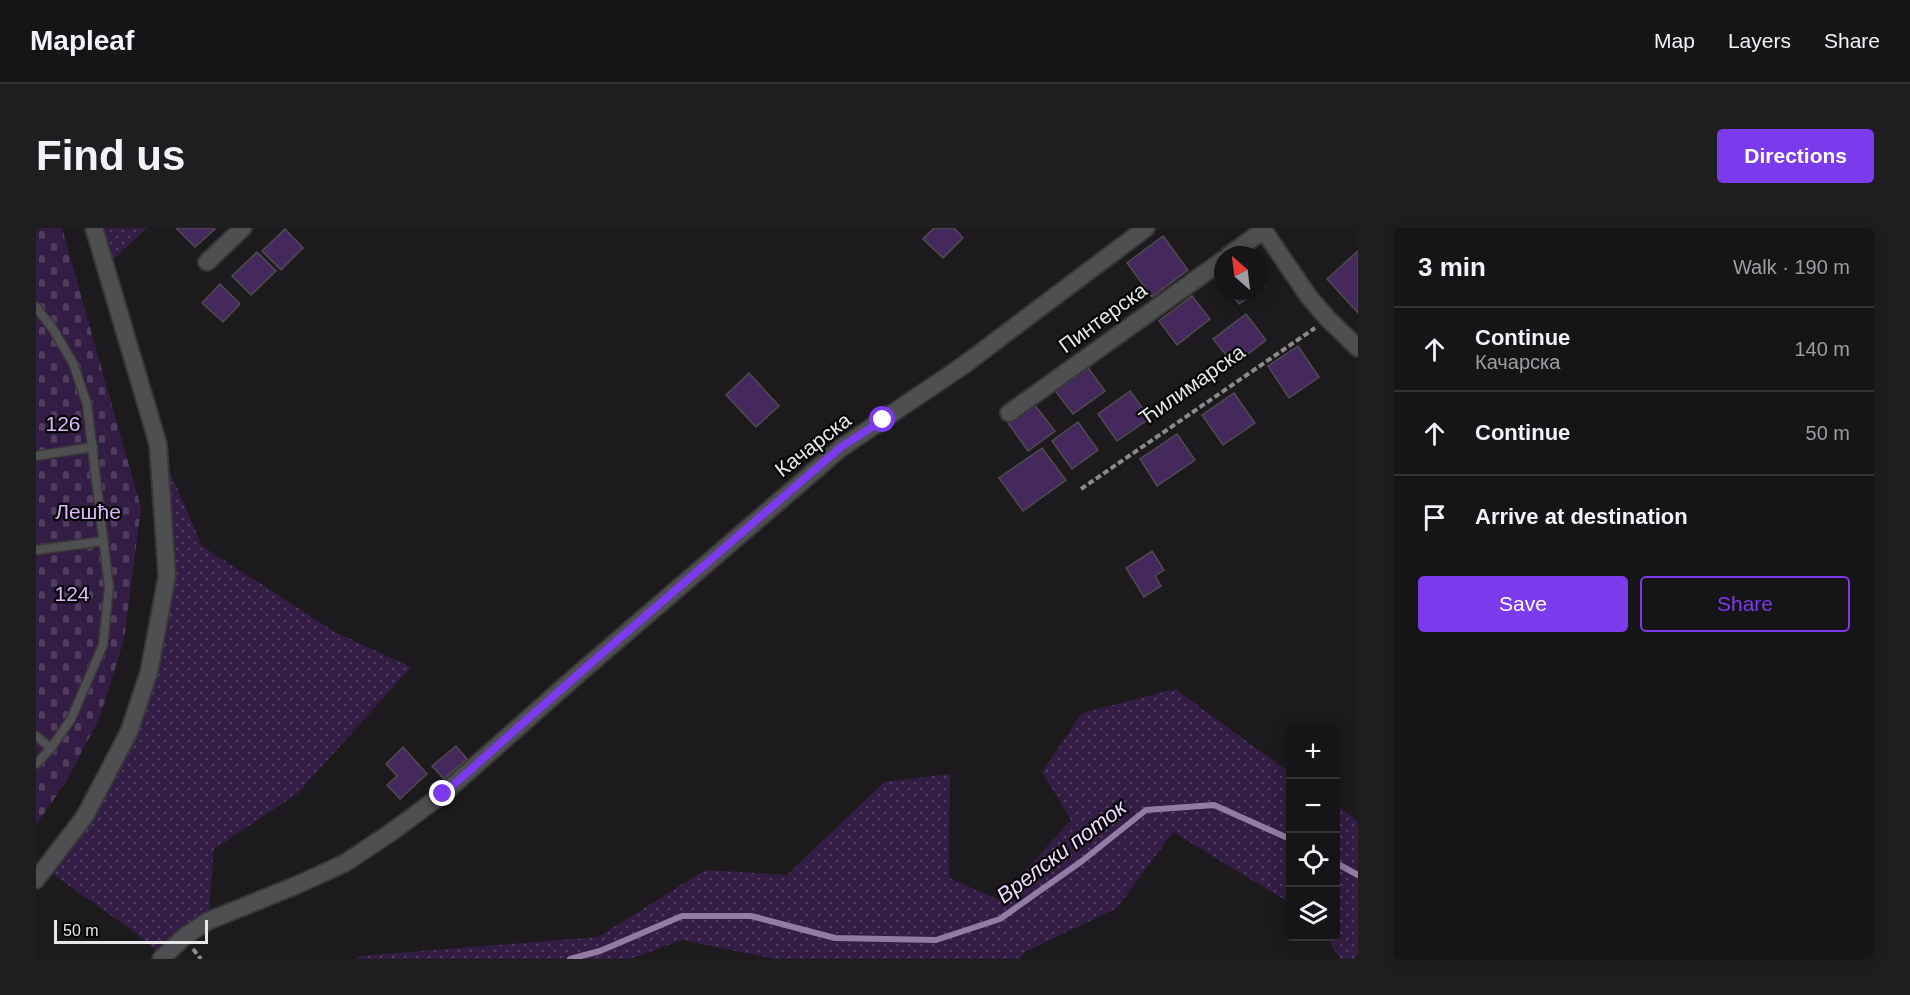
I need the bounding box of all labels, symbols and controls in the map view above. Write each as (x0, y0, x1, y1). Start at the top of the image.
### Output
text: Mapleaf (30, 25, 134, 56)
text: Map (1654, 29, 1695, 52)
text: Layers (1728, 29, 1791, 52)
text: Share (1824, 29, 1880, 52)
button: Directions (1717, 129, 1874, 183)
text: Find us (36, 132, 185, 179)
north arrow (1214, 246, 1268, 300)
text: 3 min (1418, 252, 1486, 282)
text: Walk · 190 m (1733, 256, 1850, 278)
street label: Пинтерска (1054, 278, 1151, 357)
text: Continue (1475, 325, 1570, 350)
icon: ahead (1418, 333, 1451, 366)
text: 140 m (1794, 338, 1850, 360)
street label: Ћилимарска (1135, 340, 1249, 429)
text: Качарска (1475, 351, 1560, 373)
route start (869, 406, 895, 432)
street label: Качарска (770, 408, 855, 481)
park label: 126 (45, 412, 81, 435)
icon: ahead (1418, 417, 1451, 450)
text: Continue (1475, 420, 1570, 445)
text: 50 m (1806, 422, 1850, 444)
park label: Лешће (55, 500, 121, 523)
icon: arrive (1418, 501, 1451, 534)
text: Arrive at destination (1475, 504, 1688, 529)
button: Save (1418, 576, 1628, 632)
button: Share (1640, 576, 1850, 632)
park label: 124 (54, 582, 90, 605)
map controls (1286, 725, 1340, 941)
button: + (1286, 725, 1340, 779)
button: − (1286, 779, 1340, 833)
route end (429, 780, 455, 806)
water label: Врелски поток (992, 794, 1132, 908)
button: locate (1286, 833, 1340, 887)
button: layers (1286, 887, 1340, 941)
scale bar (54, 917, 208, 944)
text: 50 m (63, 922, 99, 939)

